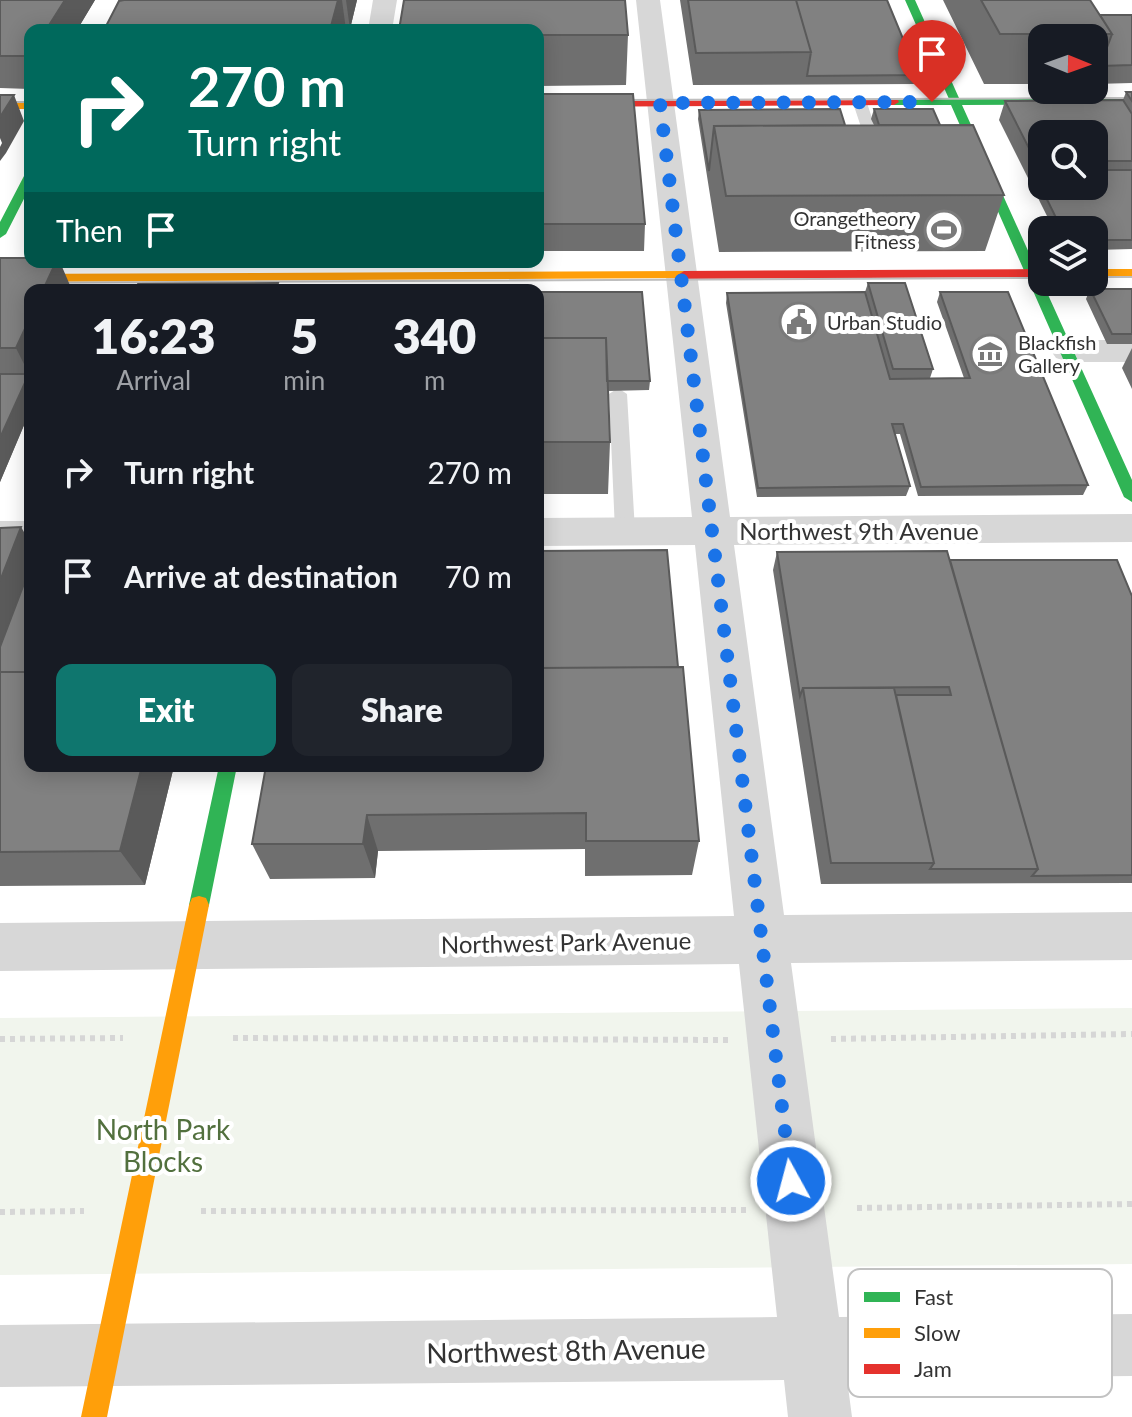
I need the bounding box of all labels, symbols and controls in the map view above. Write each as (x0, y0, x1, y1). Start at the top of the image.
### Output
pin (898, 20, 966, 102)
north arrow (1028, 24, 1108, 104)
map controls (1028, 24, 1108, 296)
icon: arrive (910, 32, 954, 76)
text: 270 m (188, 52, 346, 119)
icon: right (56, 56, 160, 160)
text: Turn right (188, 120, 341, 164)
button: search (1028, 120, 1108, 200)
place label: Orangetheory Fitness (793, 206, 917, 253)
icon: arrive (139, 208, 183, 252)
sports icon: Orangetheory Fitness (923, 209, 965, 251)
text: Then (56, 212, 123, 248)
button: layers (1028, 216, 1108, 296)
public building icon: Urban Studio (778, 301, 820, 343)
text: 16:23 (92, 307, 216, 364)
text: 5 (290, 307, 318, 364)
text: 340 (393, 307, 476, 364)
place label: Urban Studio (827, 310, 942, 334)
place label: Blackfish Gallery (1018, 330, 1096, 377)
museum icon: Blackfish Gallery (969, 333, 1011, 375)
text: Arrival (116, 364, 191, 396)
text: min (283, 364, 325, 396)
text: m (424, 364, 445, 396)
icon: right (56, 450, 100, 494)
text: Turn right (124, 454, 254, 490)
text: 270 m (427, 454, 512, 490)
street label: Northwest 9th Avenue (739, 516, 979, 545)
icon: arrive (56, 554, 100, 598)
text: Arrive at destination (124, 558, 398, 594)
text: 70 m (445, 558, 512, 594)
button: Exit (56, 664, 276, 756)
button: Share (292, 664, 512, 756)
street label: Northwest Park Avenue (441, 925, 691, 959)
park label: North Park Blocks (96, 1112, 231, 1178)
position arrow (749, 1139, 833, 1223)
legend (848, 1269, 1112, 1397)
text: Fast (914, 1283, 953, 1310)
text: Slow (914, 1319, 961, 1346)
street label: Northwest 8th Avenue (426, 1331, 706, 1369)
text: Jam (914, 1355, 952, 1382)

